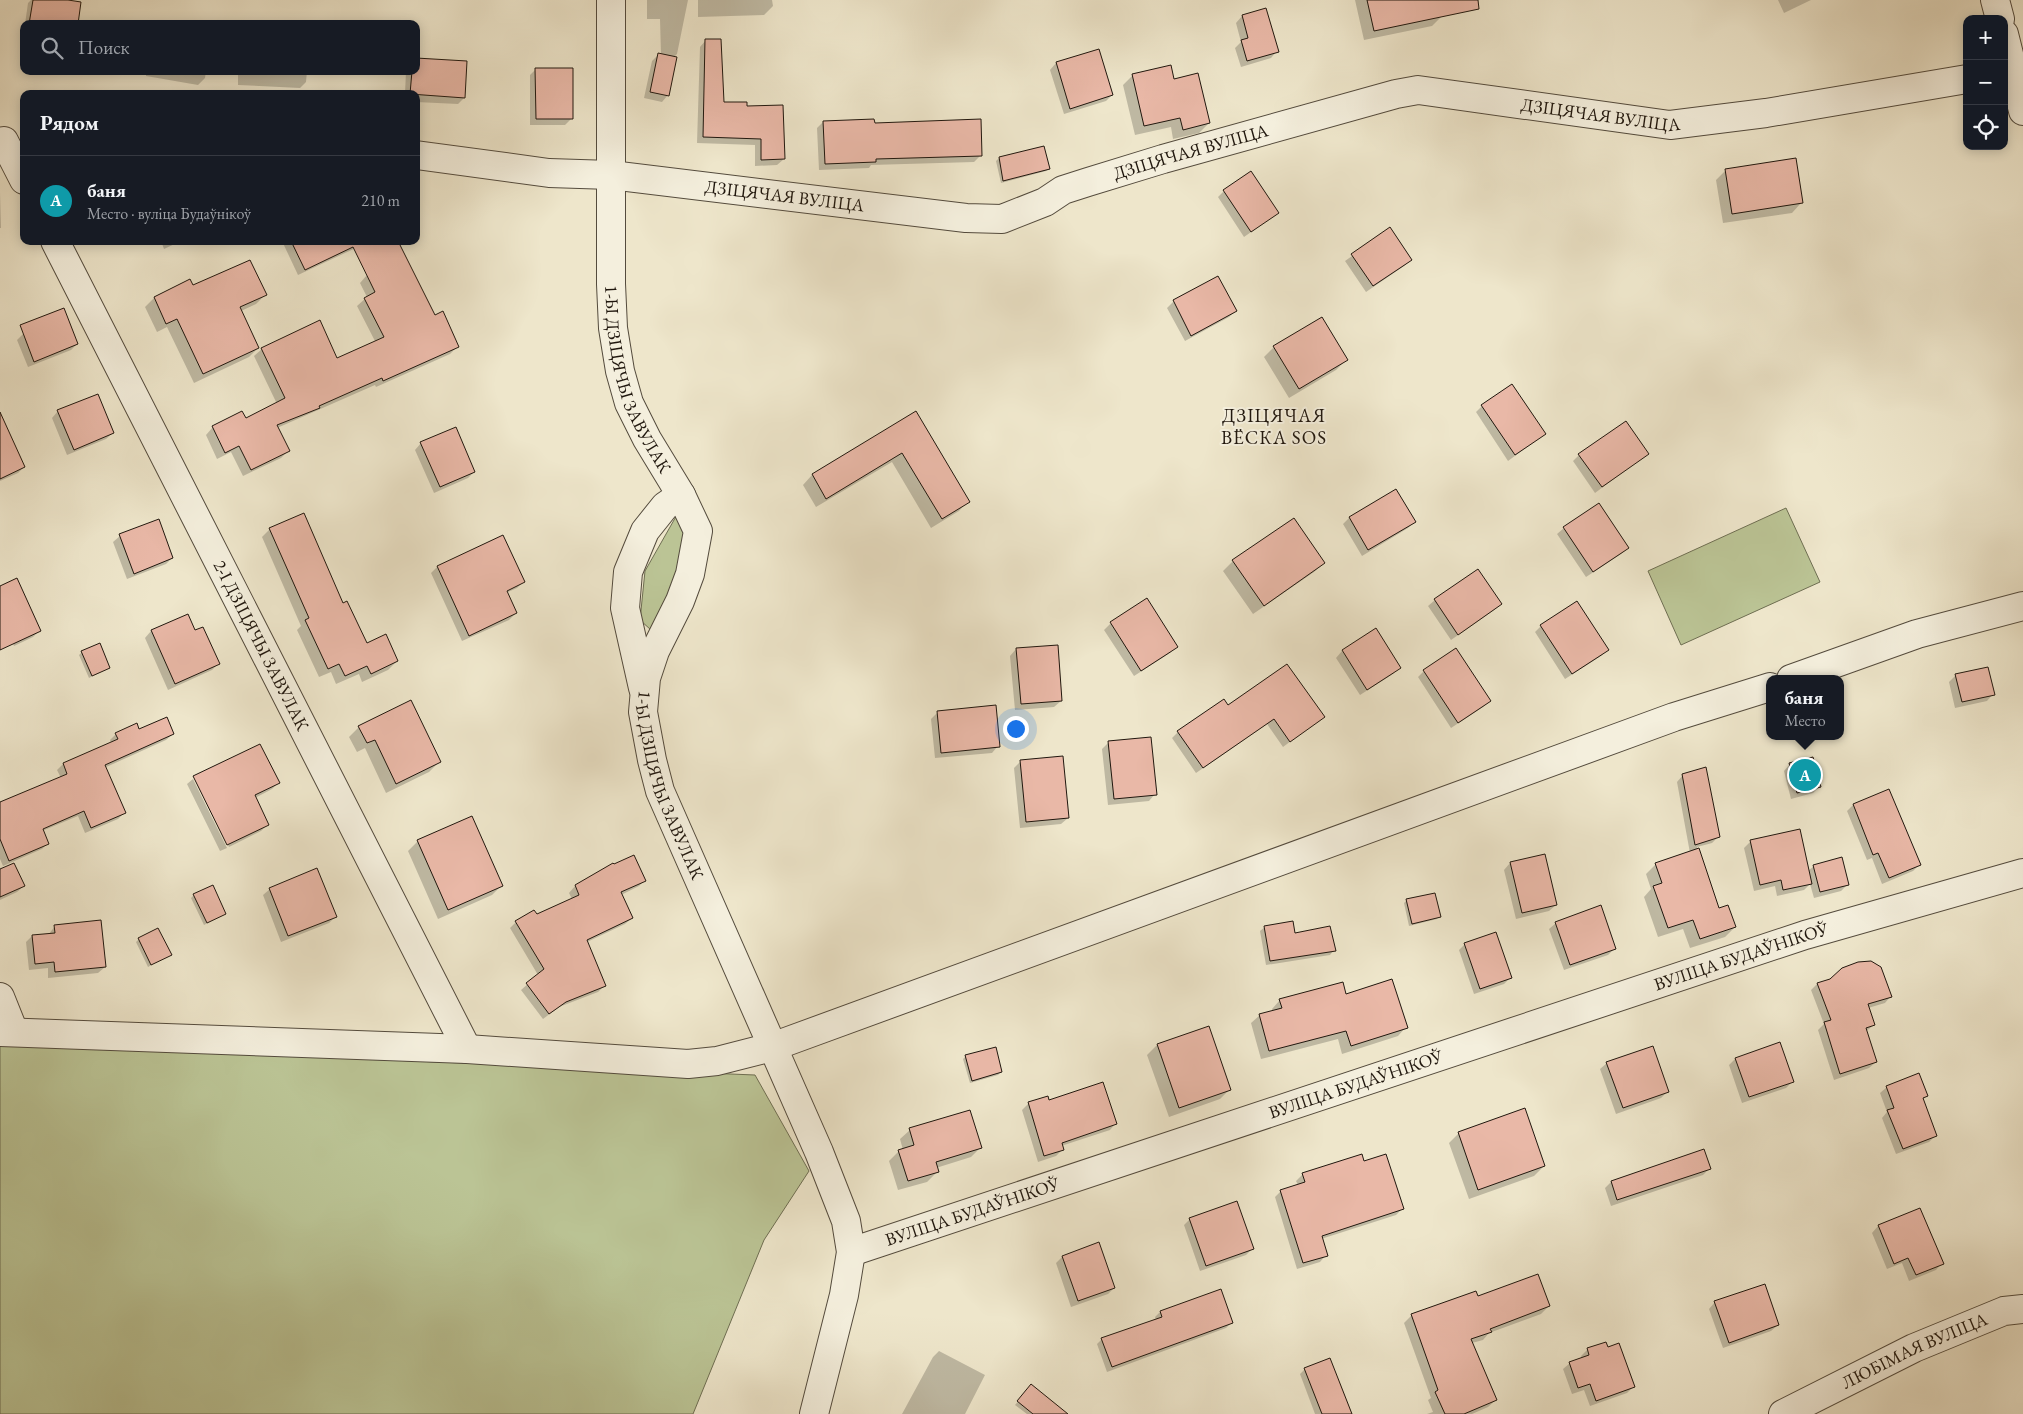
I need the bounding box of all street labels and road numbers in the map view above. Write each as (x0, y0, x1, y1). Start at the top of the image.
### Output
street label: ДЗІЦЯЧАЯ ВУЛІЦА (1520, 92, 1682, 136)
street label: ДЗІЦЯЧАЯ ВУЛІЦА (1110, 118, 1271, 185)
street label: ДЗІЦЯЧАЯ ВУЛІЦА (704, 174, 866, 217)
street label: 1-Ы ДЗІЦЯЧЫ ЗАВУЛАК (600, 284, 677, 477)
street label: 2-І ДЗІЦЯЧЫ ЗАВУЛАК (209, 556, 315, 734)
street label: 1-Ы ДЗІЦЯЧЫ ЗАВУЛАК (631, 690, 710, 883)
street label: ВУЛІЦА БУДАЎНІКОЎ (1651, 917, 1831, 995)
street label: ВУЛІЦА БУДАЎНІКОЎ (1266, 1044, 1446, 1123)
street label: ВУЛІЦА БУДАЎНІКОЎ (882, 1171, 1063, 1251)
street label: ЛЮБІМАЯ ВУЛІЦА (1837, 1307, 1991, 1394)

